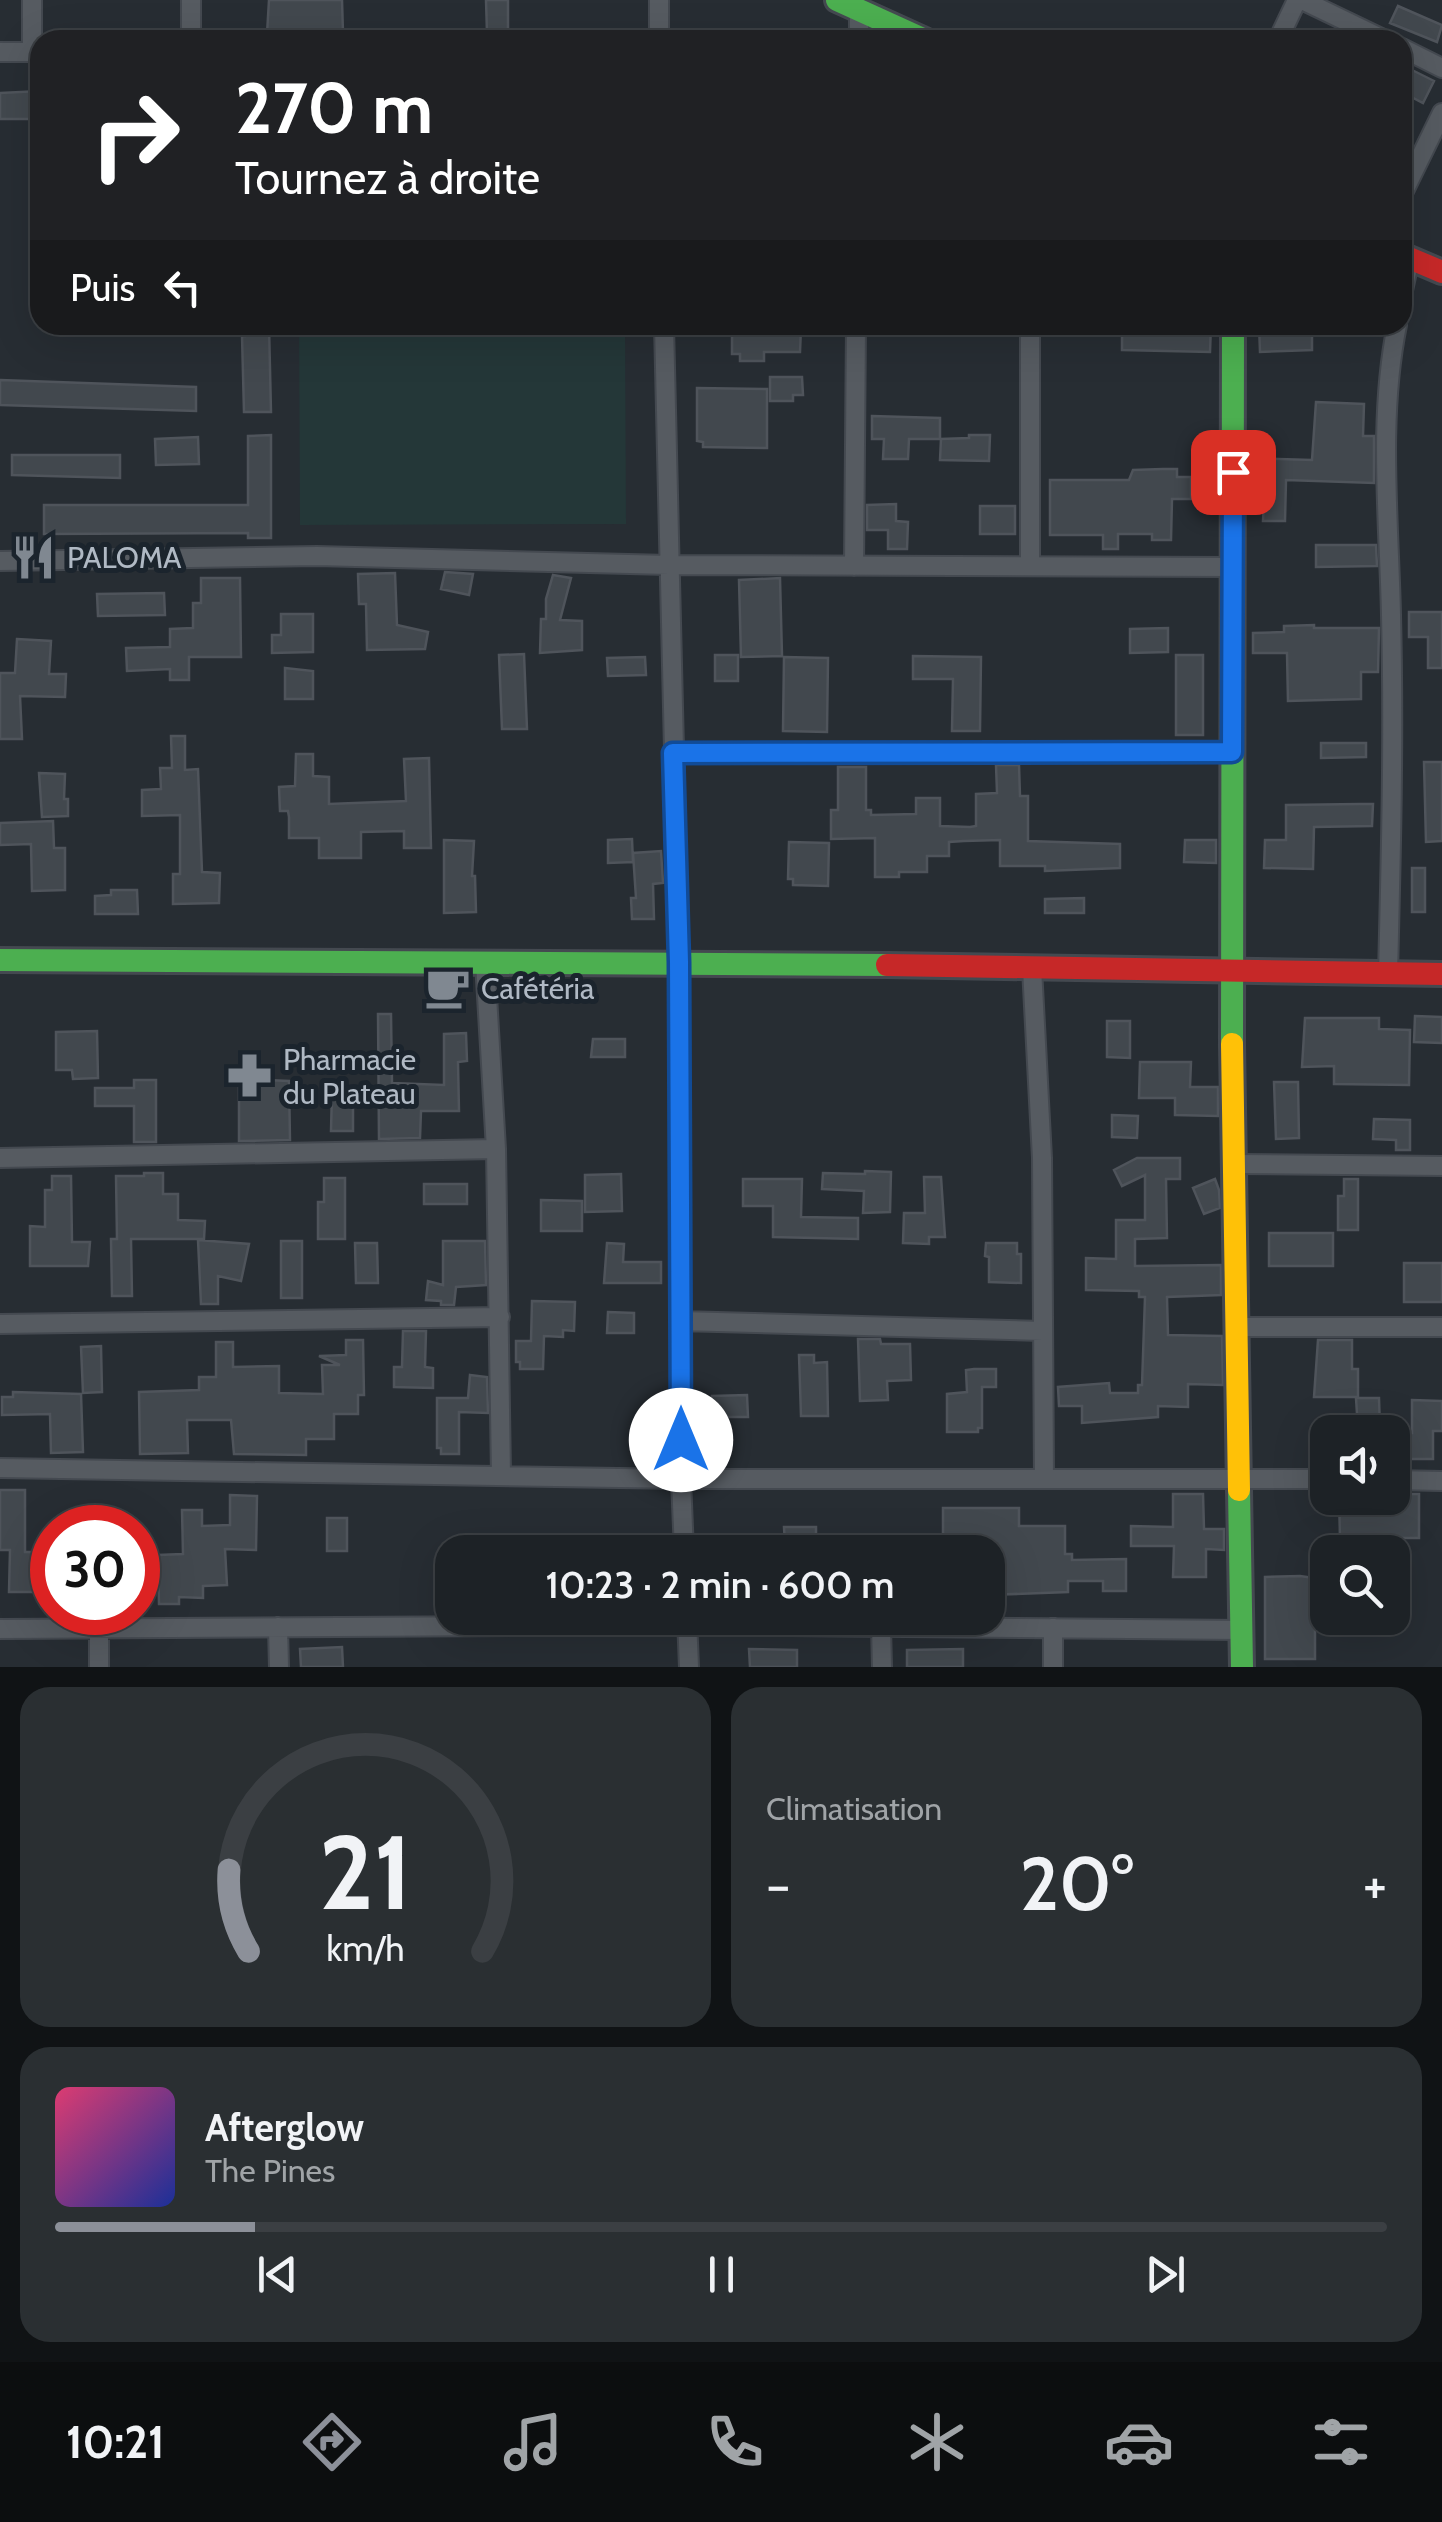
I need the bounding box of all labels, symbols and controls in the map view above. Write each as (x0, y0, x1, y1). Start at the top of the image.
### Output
text: 270 m (235, 65, 433, 151)
icon: right (70, 70, 200, 200)
text: Tournez à droite (235, 151, 540, 205)
icon: left (155, 260, 210, 315)
text: Puis (70, 264, 135, 311)
pin (1191, 430, 1276, 515)
icon: arrive (1206, 445, 1261, 500)
restaurant icon: PALOMA (10, 533, 58, 581)
place label: PALOMA (67, 539, 182, 576)
cafe icon: Cafétéria (424, 964, 472, 1012)
place label: Cafétéria (481, 970, 595, 1007)
place label: Pharmacie du Plateau (283, 1041, 416, 1112)
pharmacy icon: Pharmacie du Plateau (226, 1052, 274, 1100)
position arrow (629, 1388, 733, 1492)
map controls (1310, 1415, 1410, 1635)
button: sound (1310, 1415, 1410, 1515)
speed limit sign: 30 (30, 1505, 160, 1635)
button: search (1310, 1535, 1410, 1635)
text: 10:23 · 2 min · 600 m (546, 1561, 894, 1608)
text: Climatisation (766, 1789, 942, 1828)
text: 21 (319, 1809, 412, 1935)
text: 20° (1020, 1838, 1133, 1929)
text: − (766, 1851, 790, 1918)
text: + (1363, 1851, 1387, 1918)
text: km/h (326, 1927, 405, 1970)
text: Afterglow (205, 2104, 364, 2151)
text: The Pines (205, 2151, 335, 2190)
icon: previous (250, 2247, 305, 2302)
icon: pause (694, 2247, 749, 2302)
icon: next (1138, 2247, 1193, 2302)
icon: directions (297, 2407, 367, 2477)
icon: music (498, 2407, 568, 2477)
icon: phone (700, 2407, 770, 2477)
icon: climate (902, 2407, 972, 2477)
icon: car (1104, 2407, 1174, 2477)
icon: filters (1306, 2407, 1376, 2477)
text: 10:21 (66, 2415, 165, 2469)

